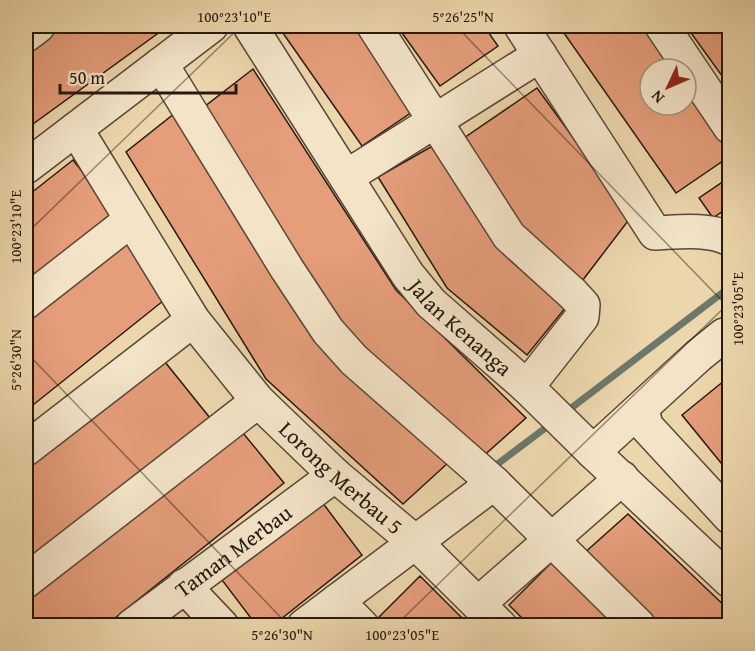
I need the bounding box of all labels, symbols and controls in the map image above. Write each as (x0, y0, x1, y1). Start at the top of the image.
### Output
text: 100°23'10"E (197, 6, 271, 27)
text: 5°26'25"N (432, 6, 494, 27)
scale bar (60, 57, 236, 95)
north arrow (638, 57, 698, 117)
text: 50 m (69, 64, 105, 91)
text: N (645, 85, 670, 110)
text: 100°23'10"E (5, 190, 26, 264)
street label: Jalan Kenanga (399, 269, 520, 383)
text: 100°23'05"E (727, 272, 748, 346)
text: 5°26'30"N (5, 329, 26, 391)
street label: Lorong Merbau 5 (272, 414, 410, 542)
street label: Taman Merbau (168, 497, 298, 605)
text: 5°26'30"N (251, 624, 313, 645)
text: 100°23'05"E (365, 624, 439, 645)

